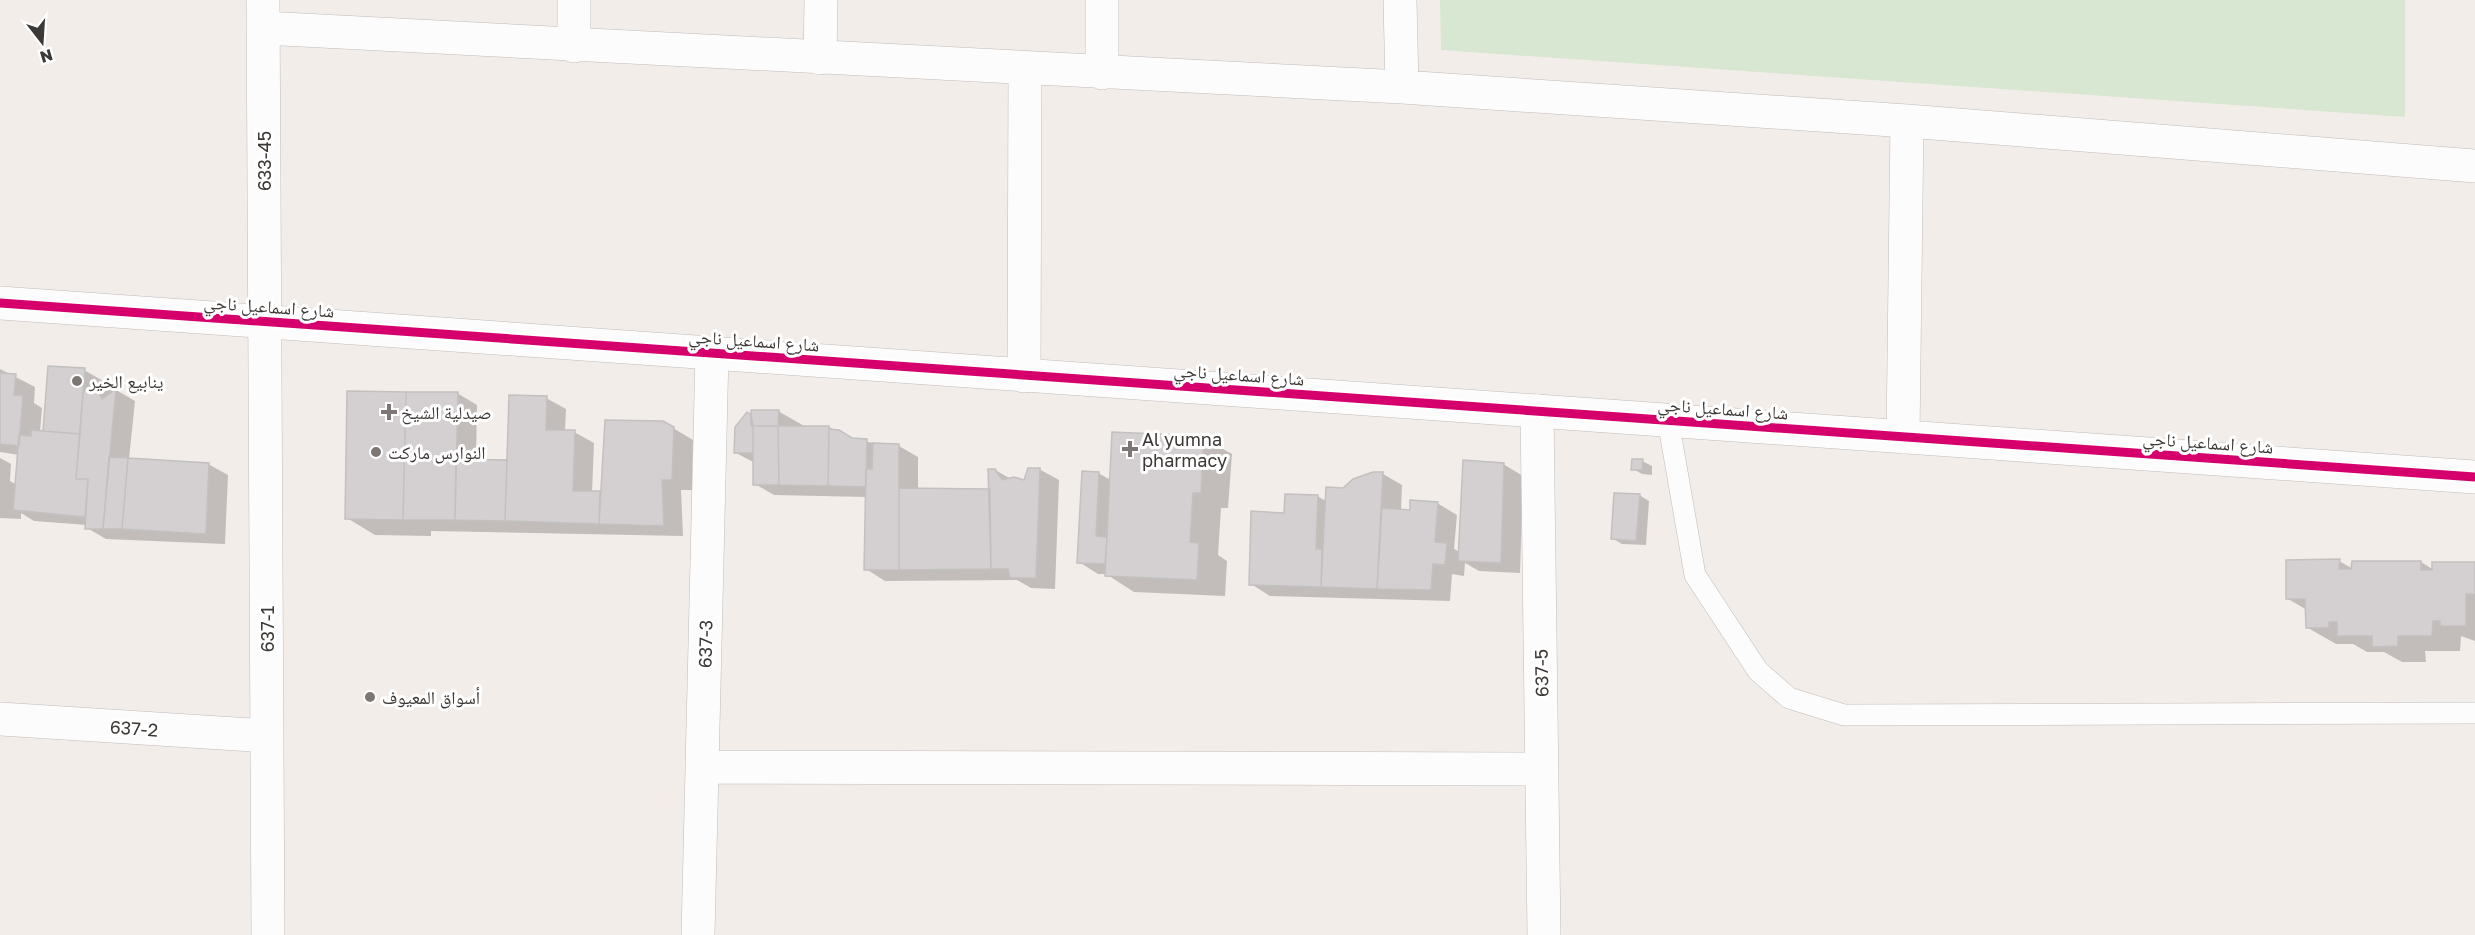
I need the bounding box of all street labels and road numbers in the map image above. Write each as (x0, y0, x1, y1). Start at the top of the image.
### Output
street label: 633-45 (253, 131, 275, 191)
street label: شارع اسماعيل ناجي (203, 290, 335, 326)
street label: شارع اسماعيل ناجي (688, 324, 820, 360)
street label: شارع اسماعيل ناجي (1173, 358, 1305, 394)
street label: شارع اسماعيل ناجي (1657, 392, 1789, 428)
street label: شارع اسماعيل ناجي (2142, 426, 2274, 462)
street label: 637-1 (256, 605, 278, 652)
street label: 637-3 (694, 620, 716, 668)
street label: 637-5 (1530, 649, 1552, 697)
street label: 637-2 (109, 715, 159, 741)

